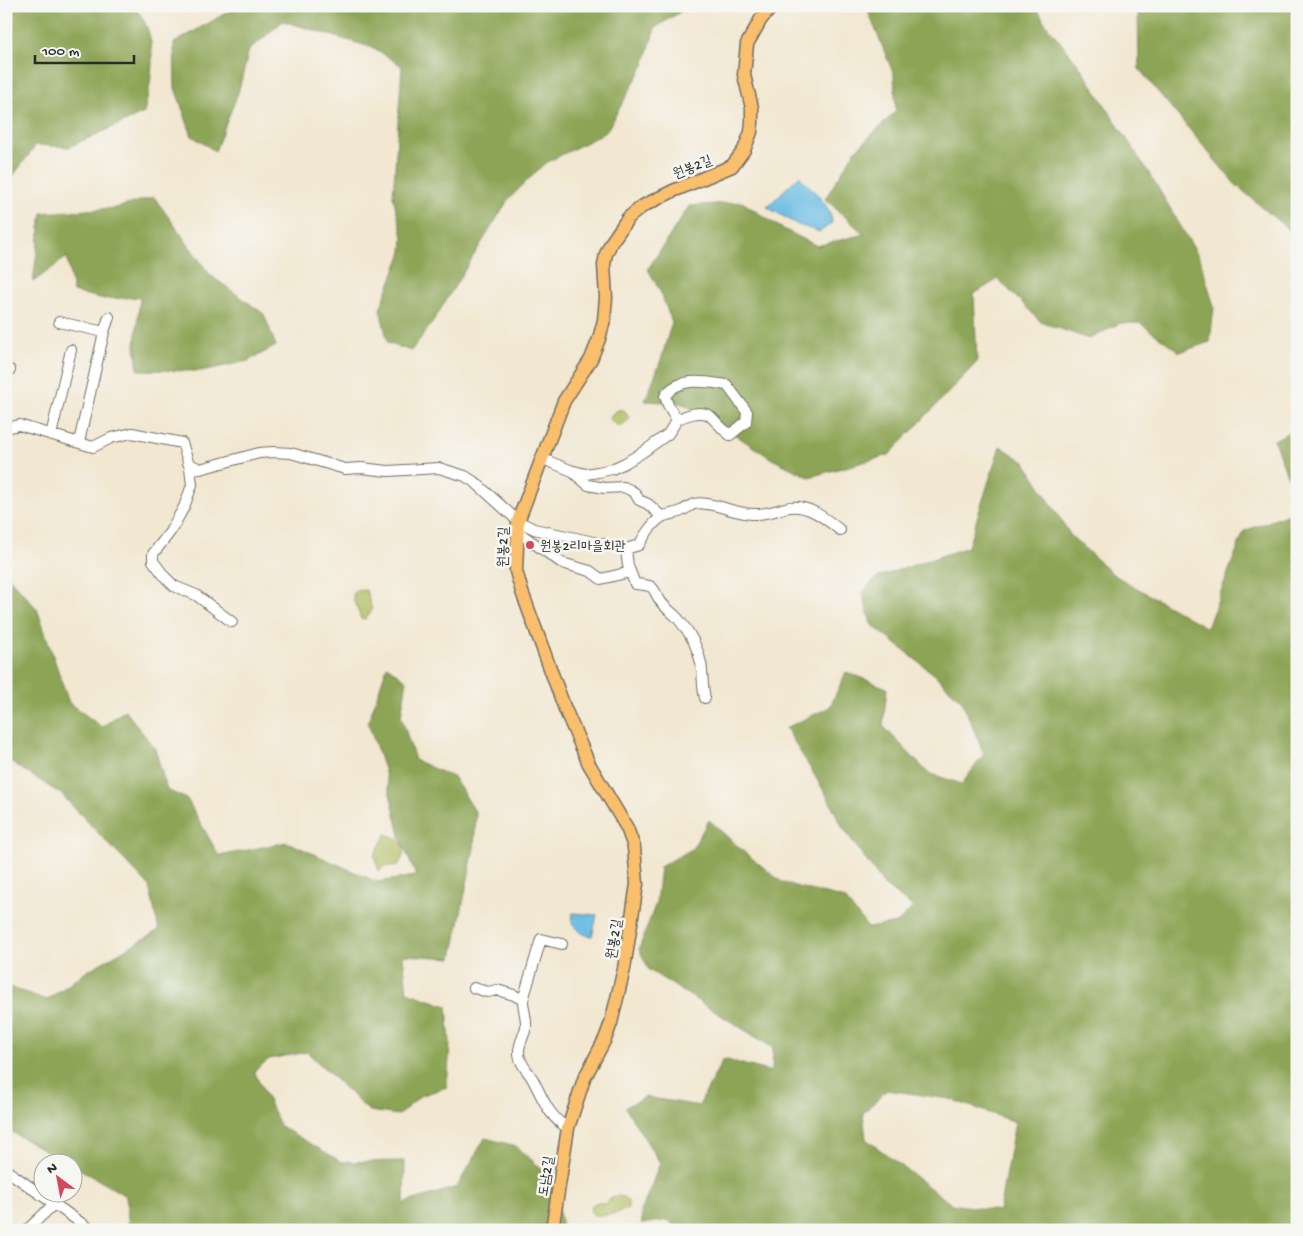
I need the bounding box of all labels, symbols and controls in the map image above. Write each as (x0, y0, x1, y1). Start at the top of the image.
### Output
scale bar (35, 32, 134, 64)
text: 100 m (41, 43, 80, 61)
street label: 원봉2길 (671, 153, 716, 184)
street label: 원봉2길 (496, 526, 513, 568)
marker: 원봉2리마을회관 (524, 539, 536, 551)
place label: 원봉2리마을회관 (540, 539, 626, 556)
street label: 원봉2길 (604, 917, 627, 961)
north arrow (32, 1154, 82, 1204)
street label: 도남2길 (536, 1154, 559, 1198)
text: N (44, 1159, 61, 1179)

